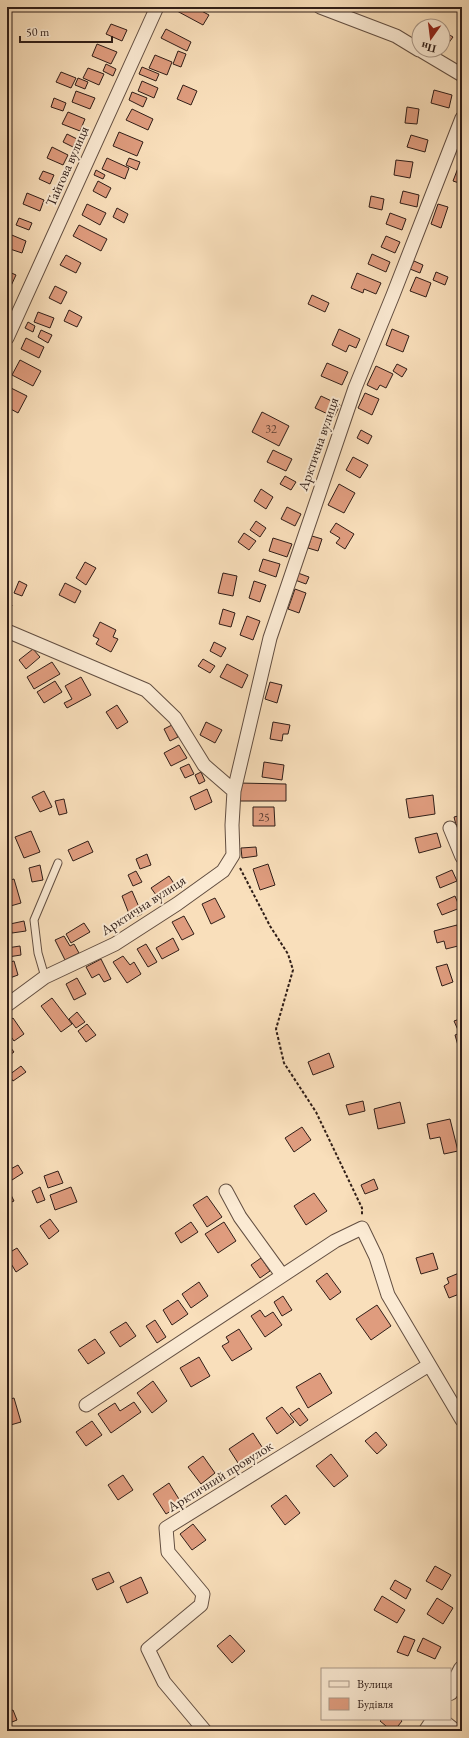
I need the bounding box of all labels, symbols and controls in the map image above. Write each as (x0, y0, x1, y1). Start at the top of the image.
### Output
scale bar (20, 18, 112, 44)
north arrow (411, 18, 451, 58)
text: 50 m (26, 24, 50, 40)
text: Пн (419, 39, 438, 56)
street label: Тайгова вулиця (41, 123, 93, 209)
street label: Арктична вулиця (293, 395, 342, 494)
house number: 32 (265, 421, 277, 437)
house number: 25 (258, 809, 270, 825)
street label: Арктична вулиця (96, 871, 189, 940)
street label: Арктичний провулок (163, 1436, 276, 1516)
legend (321, 1668, 451, 1720)
text: Вулиця (357, 1676, 393, 1692)
text: Будівля (357, 1696, 394, 1712)

